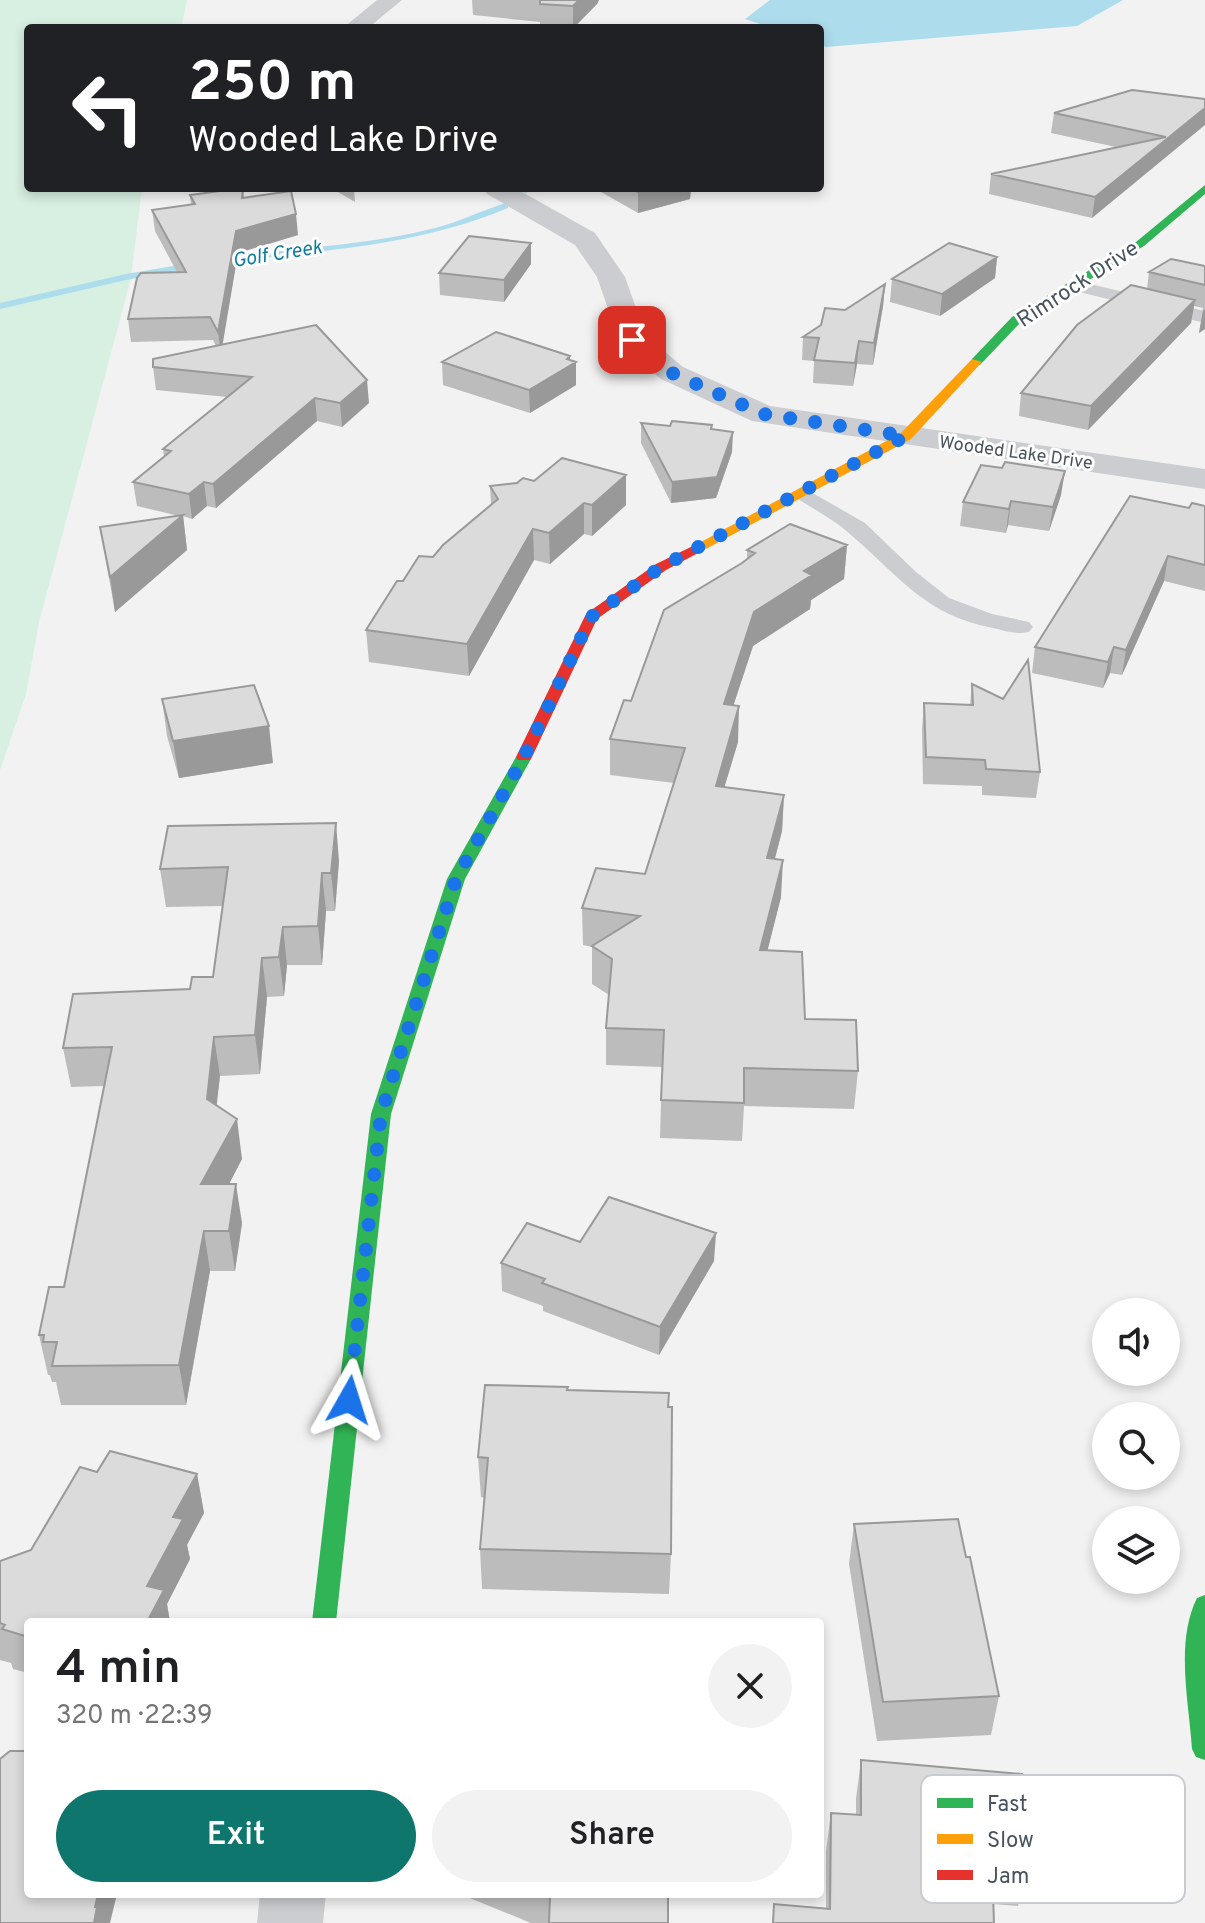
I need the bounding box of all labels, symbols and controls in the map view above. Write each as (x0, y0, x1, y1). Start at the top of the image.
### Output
text: 250 m (188, 50, 356, 120)
icon: left (56, 56, 160, 160)
text: Wooded Lake Drive (188, 119, 498, 165)
water label: Golf Creek (231, 235, 325, 275)
street label: Rimrock Drive (1012, 236, 1144, 334)
pin (598, 306, 666, 374)
icon: arrive (610, 318, 654, 362)
street label: Wooded Lake Drive (937, 431, 1094, 476)
map controls (1092, 1298, 1180, 1594)
button: sound (1092, 1298, 1180, 1386)
position arrow (307, 1358, 391, 1442)
button: search (1092, 1402, 1180, 1490)
button: layers (1092, 1506, 1180, 1594)
text: 4 min (56, 1640, 181, 1700)
button: close (708, 1644, 792, 1728)
text: 320 m · 22:39 (56, 1700, 212, 1733)
legend (921, 1775, 1185, 1903)
button: Exit (56, 1790, 416, 1882)
button: Share (432, 1790, 792, 1882)
text: Fast (987, 1792, 1028, 1819)
text: Slow (987, 1828, 1034, 1855)
text: Jam (987, 1864, 1030, 1891)

